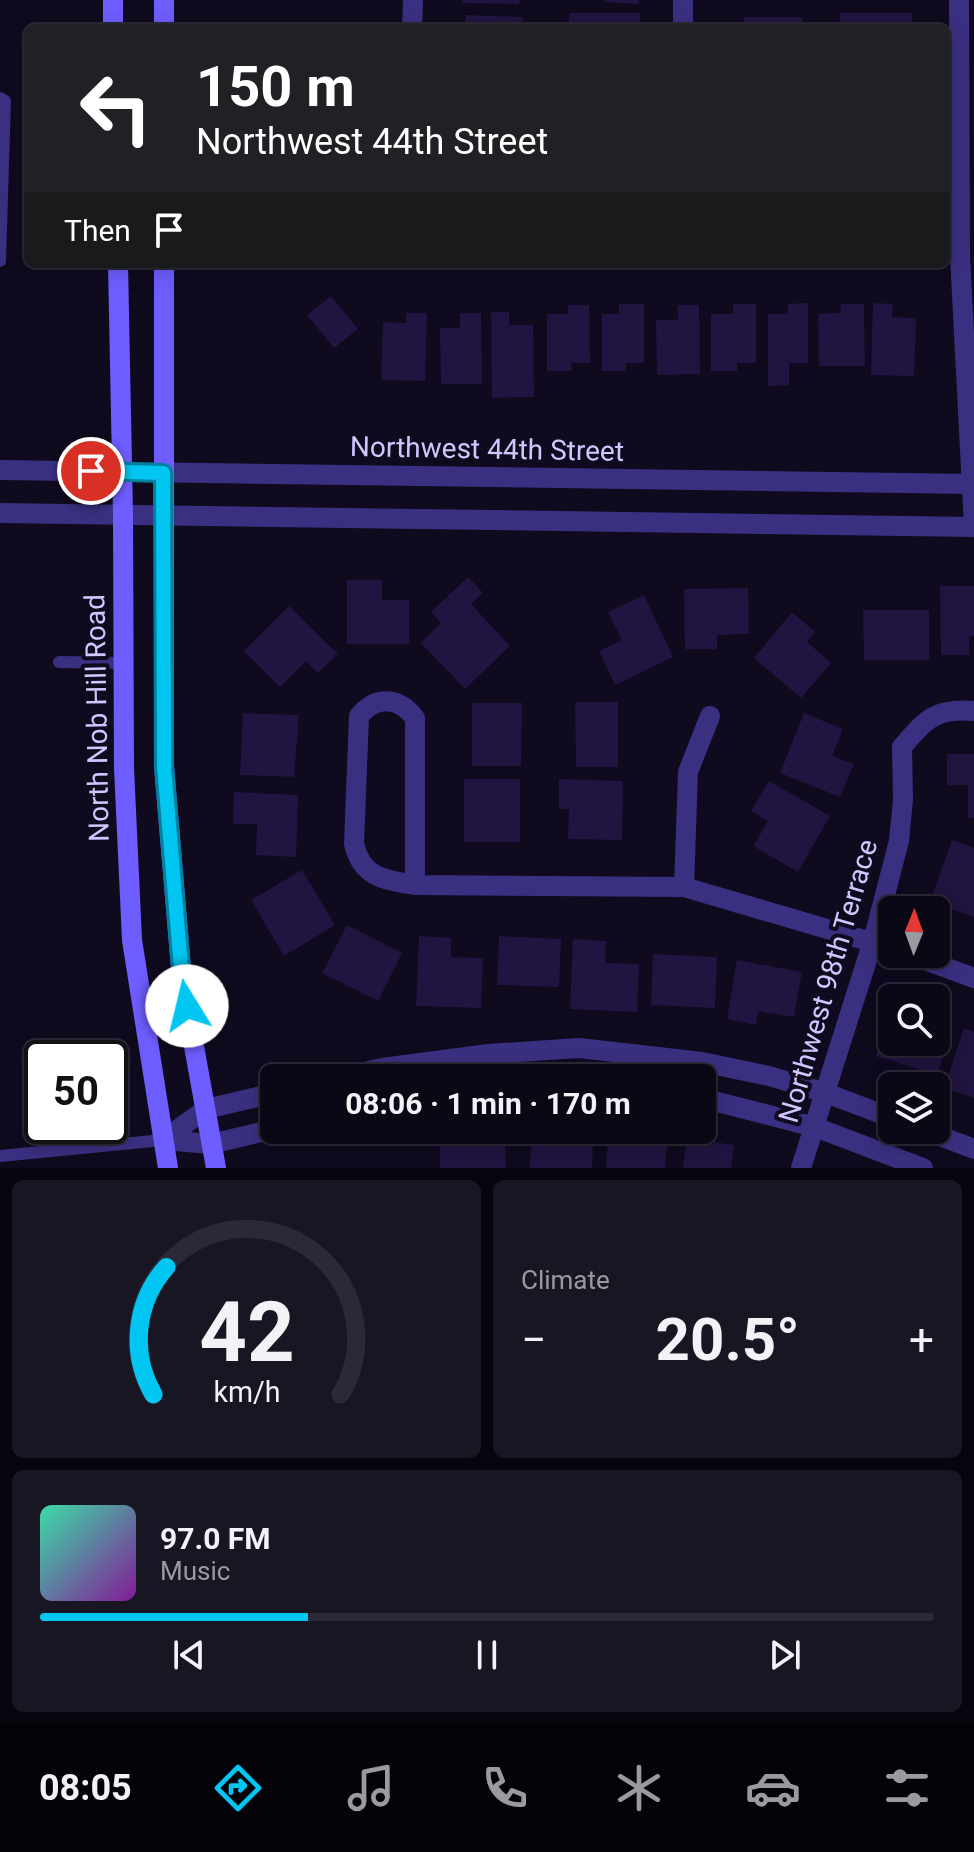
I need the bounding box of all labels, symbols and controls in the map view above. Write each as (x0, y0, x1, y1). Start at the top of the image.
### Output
text: 150 m (196, 54, 355, 120)
icon: left (64, 56, 168, 160)
text: Northwest 44th Street (196, 121, 548, 163)
icon: arrive (147, 208, 191, 252)
text: Then (64, 213, 131, 248)
street label: Northwest 44th Street (350, 430, 624, 468)
pin (57, 437, 125, 505)
icon: arrive (69, 449, 113, 493)
street label: North Nob Hill Road (78, 594, 116, 842)
street label: Northwest 98th Terrace (772, 836, 884, 1126)
north arrow (878, 896, 950, 968)
map controls (878, 896, 950, 1144)
position arrow (145, 964, 229, 1048)
button: search (878, 984, 950, 1056)
speed limit sign: 50 (24, 1040, 128, 1144)
button: layers (878, 1072, 950, 1144)
text: 08:06 · 1 min · 170 m (345, 1086, 631, 1121)
text: Climate (521, 1265, 610, 1295)
text: 42 (199, 1284, 294, 1381)
text: 20.5° (656, 1304, 800, 1375)
text: − (521, 1314, 546, 1366)
text: + (909, 1314, 934, 1366)
text: km/h (213, 1375, 280, 1409)
text: 97.0 FM (160, 1521, 271, 1556)
text: Music (160, 1556, 230, 1586)
icon: previous (167, 1633, 211, 1677)
icon: pause (465, 1633, 509, 1677)
icon: next (763, 1633, 807, 1677)
icon: directions (210, 1760, 266, 1816)
icon: music (343, 1760, 399, 1816)
icon: phone (477, 1760, 533, 1816)
icon: climate (611, 1760, 667, 1816)
icon: car (745, 1760, 801, 1816)
icon: filters (879, 1760, 935, 1816)
text: 08:05 (39, 1767, 132, 1809)

